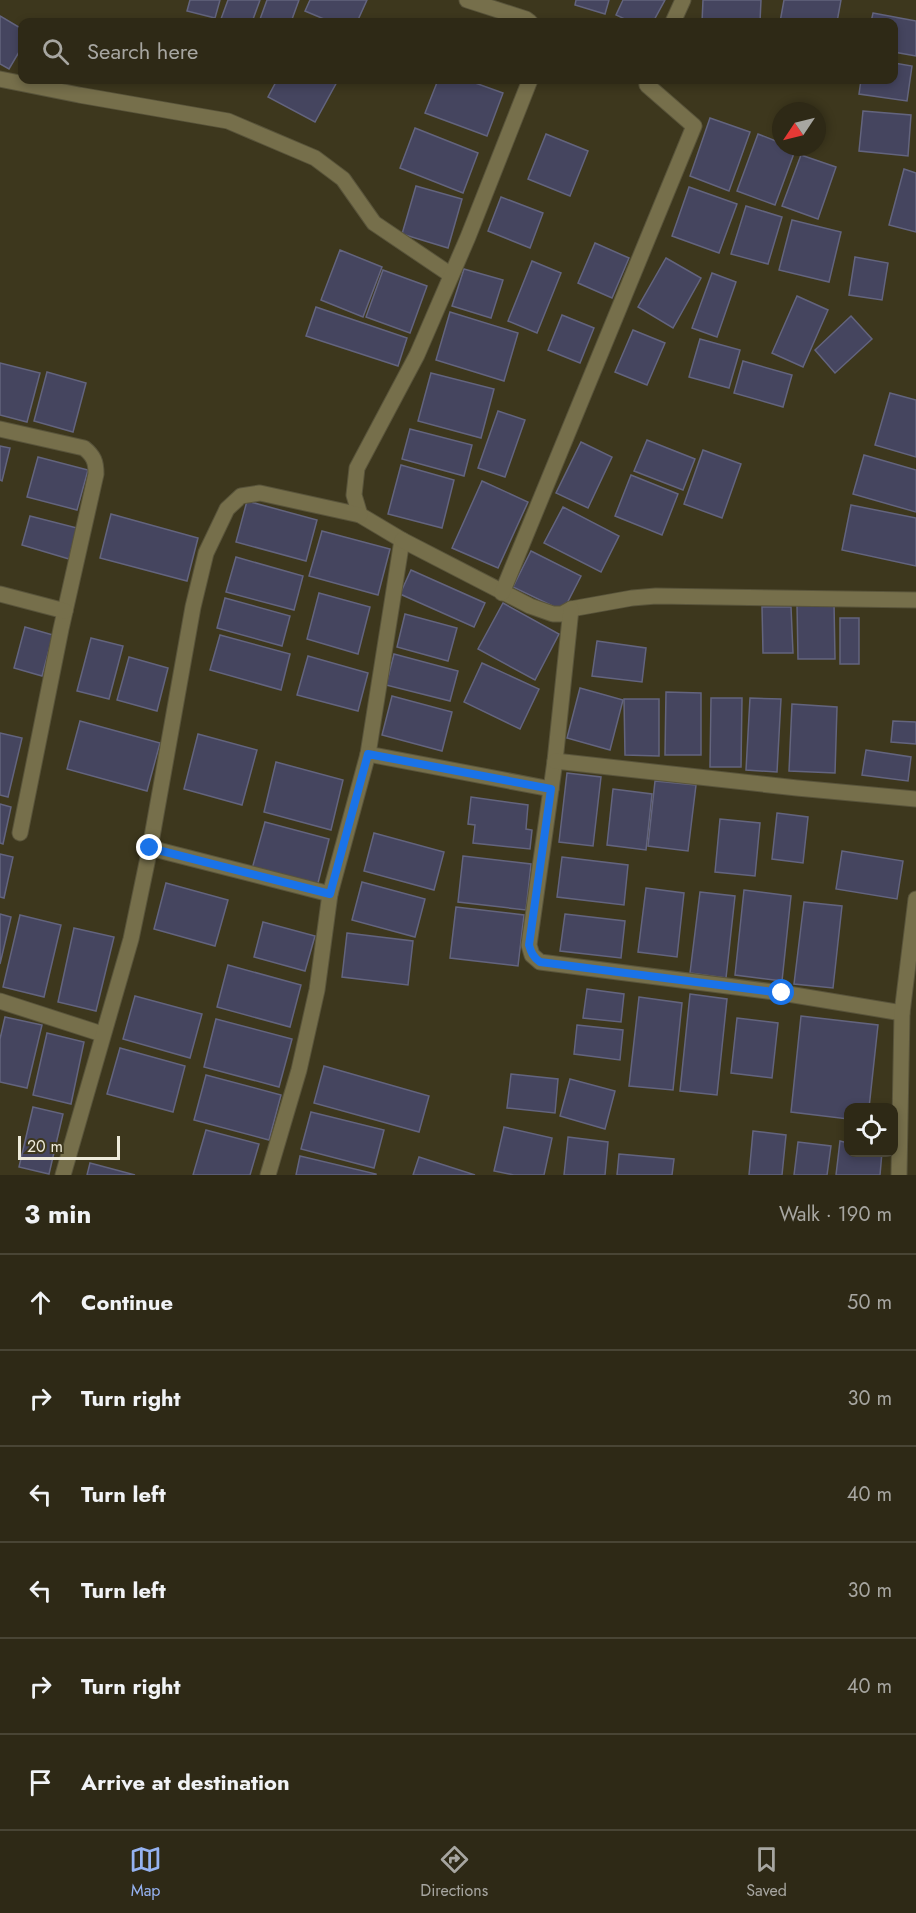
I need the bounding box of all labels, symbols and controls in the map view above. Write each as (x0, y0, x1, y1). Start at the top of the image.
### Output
search box (18, 18, 898, 84)
icon: search (39, 35, 72, 68)
text: Search here (87, 35, 198, 67)
north arrow (772, 102, 826, 156)
route end (136, 834, 162, 860)
route start (768, 979, 794, 1005)
map controls (844, 1103, 898, 1157)
button: locate (844, 1103, 898, 1157)
scale bar (18, 1133, 120, 1160)
text: 20 m (27, 1135, 63, 1158)
text: 3 min (24, 1195, 91, 1233)
text: Walk · 190 m (779, 1200, 892, 1229)
icon: ahead (24, 1286, 57, 1319)
text: Continue (81, 1286, 173, 1318)
text: 50 m (847, 1288, 892, 1317)
icon: right (24, 1382, 57, 1415)
text: Turn right (81, 1382, 181, 1414)
text: 30 m (847, 1384, 892, 1413)
icon: left (24, 1478, 57, 1511)
text: Turn left (81, 1478, 166, 1510)
text: 40 m (847, 1480, 892, 1509)
icon: left (24, 1574, 57, 1607)
text: Turn left (81, 1574, 166, 1606)
text: 30 m (847, 1576, 892, 1605)
icon: right (24, 1670, 57, 1703)
text: Turn right (81, 1670, 181, 1702)
text: 40 m (847, 1672, 892, 1701)
icon: arrive (24, 1766, 57, 1799)
text: Arrive at destination (81, 1766, 290, 1798)
tab: Map (129, 1843, 162, 1902)
tab: Directions (420, 1843, 488, 1902)
tab: Saved (746, 1843, 787, 1902)

